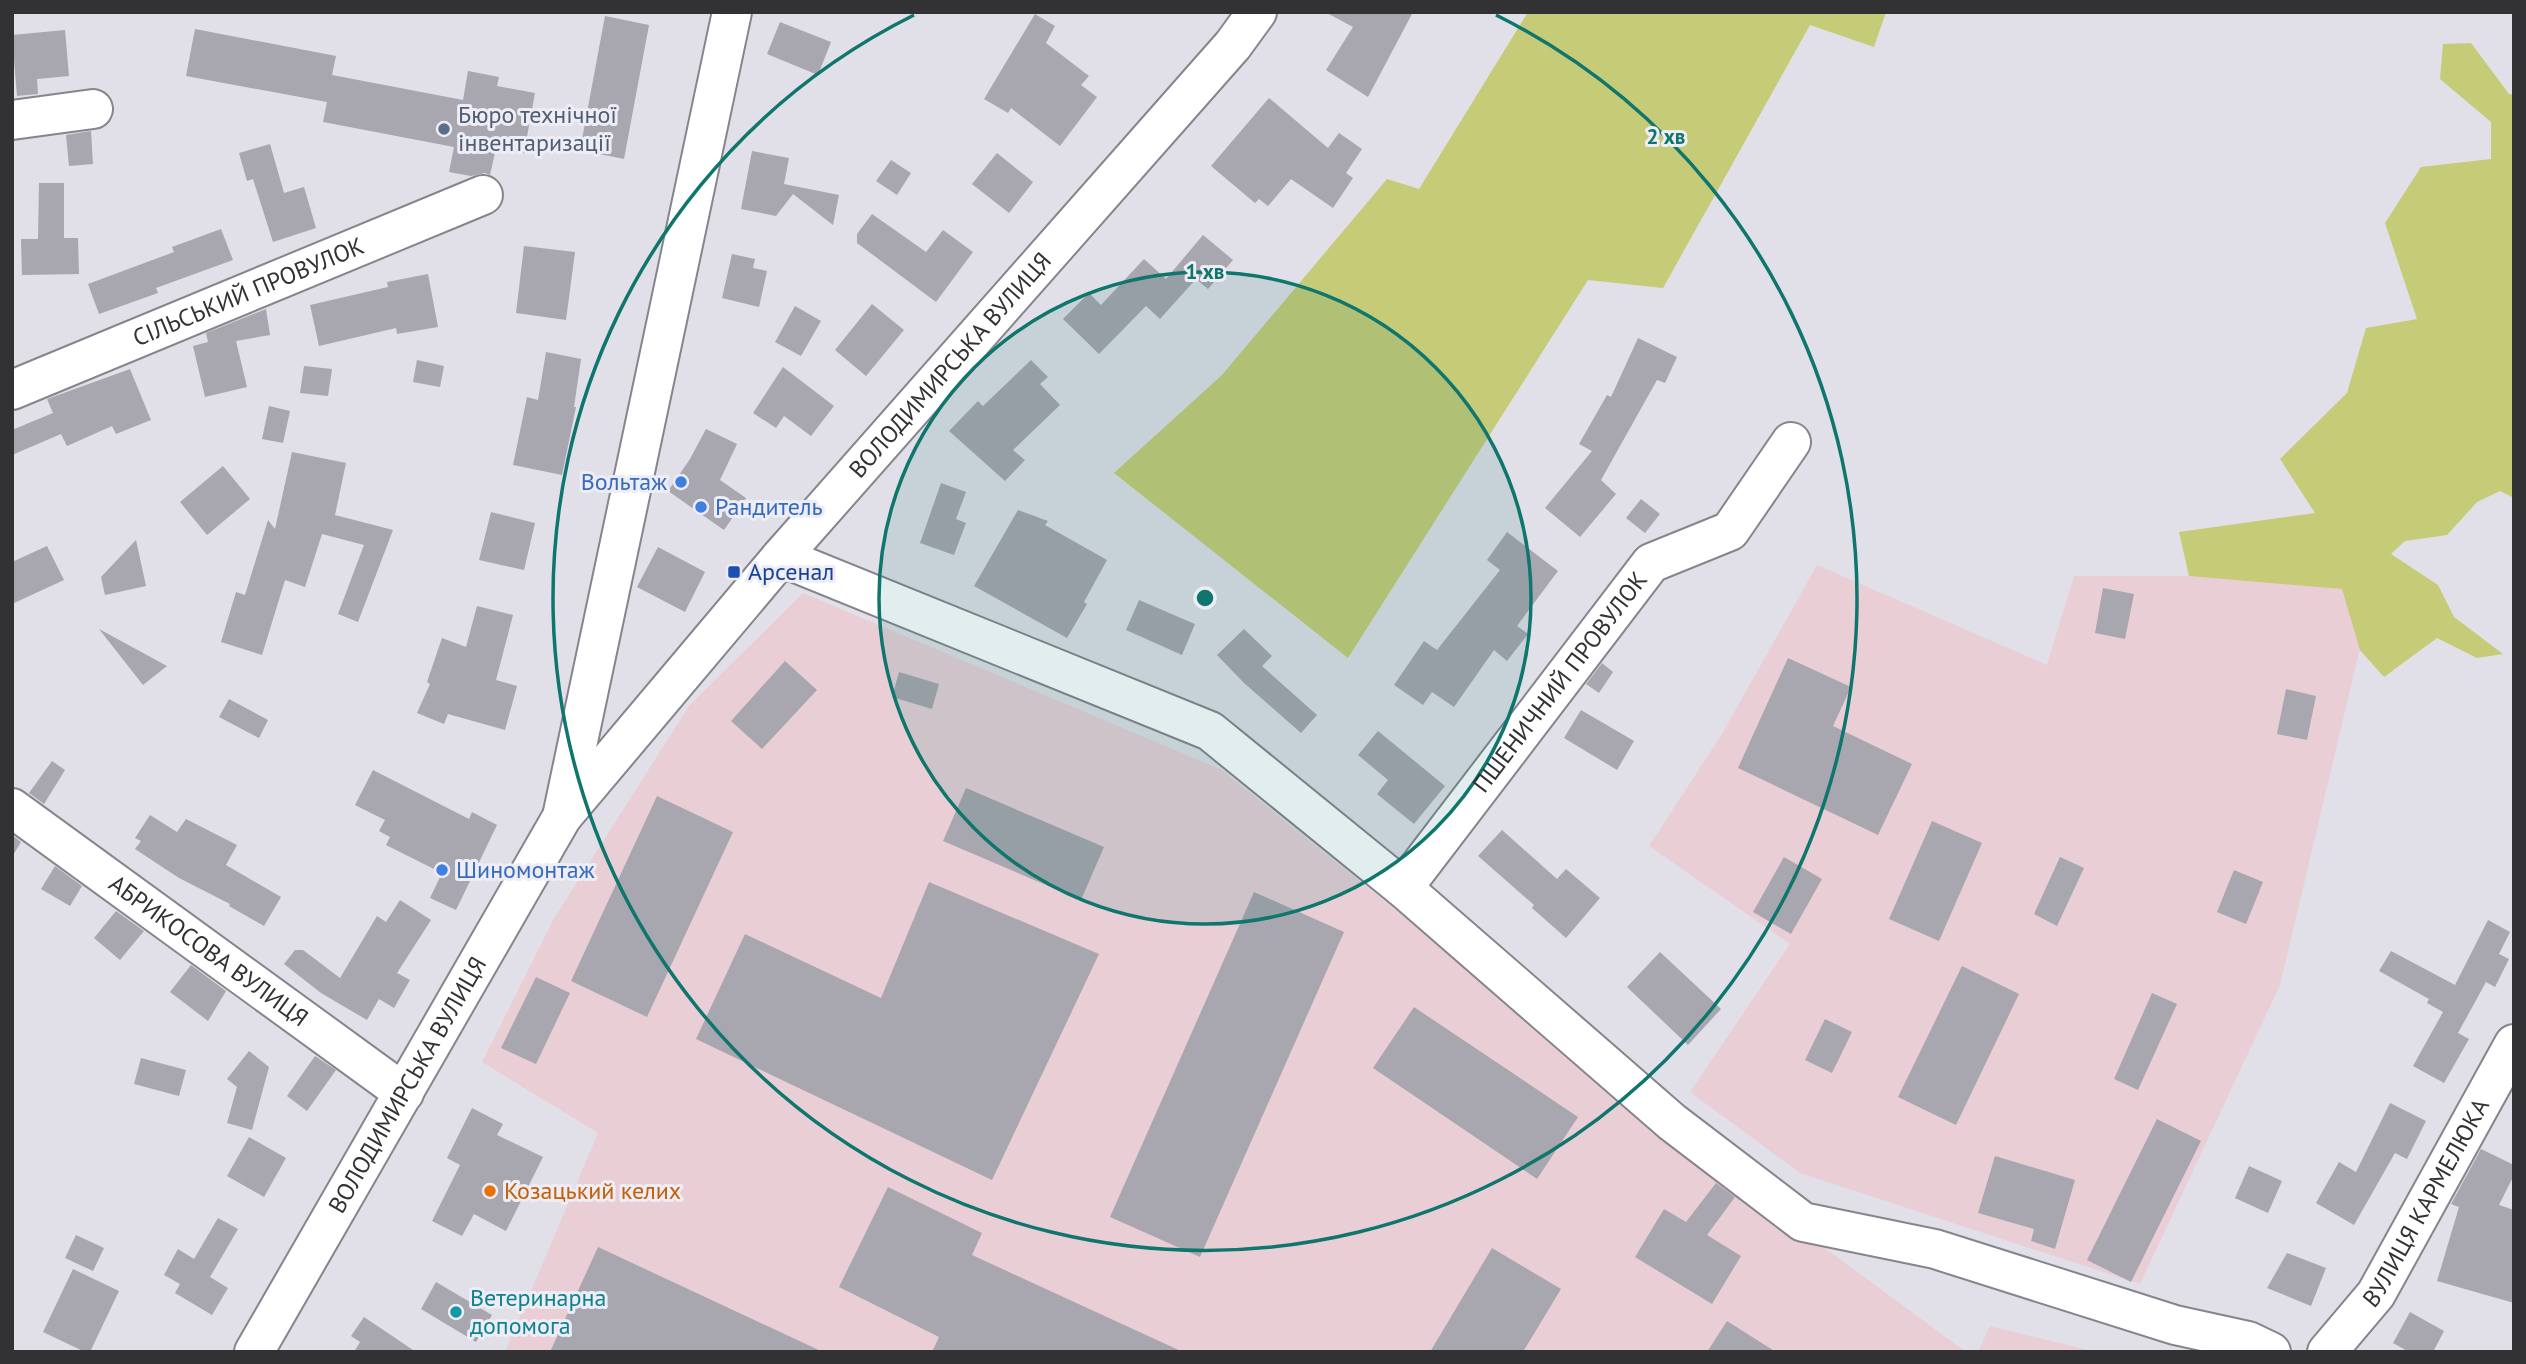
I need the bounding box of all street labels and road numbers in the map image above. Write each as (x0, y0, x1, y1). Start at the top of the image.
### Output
street label: СІЛЬСЬКИЙ ПРОВУЛОК (128, 230, 369, 353)
street label: ВОЛОДИМИРСЬКА ВУЛИЦЯ (842, 246, 1058, 484)
street label: ПШЕНИЧНИЙ ПРОВУЛОК (1466, 565, 1654, 799)
street label: АБРИКОСОВА ВУЛИЦЯ (103, 868, 315, 1033)
street label: ВОЛОДИМИРСЬКА ВУЛИЦЯ (321, 951, 493, 1219)
street label: ВУЛИЦЯ КАРМЕЛЮКА (2356, 1093, 2496, 1313)

